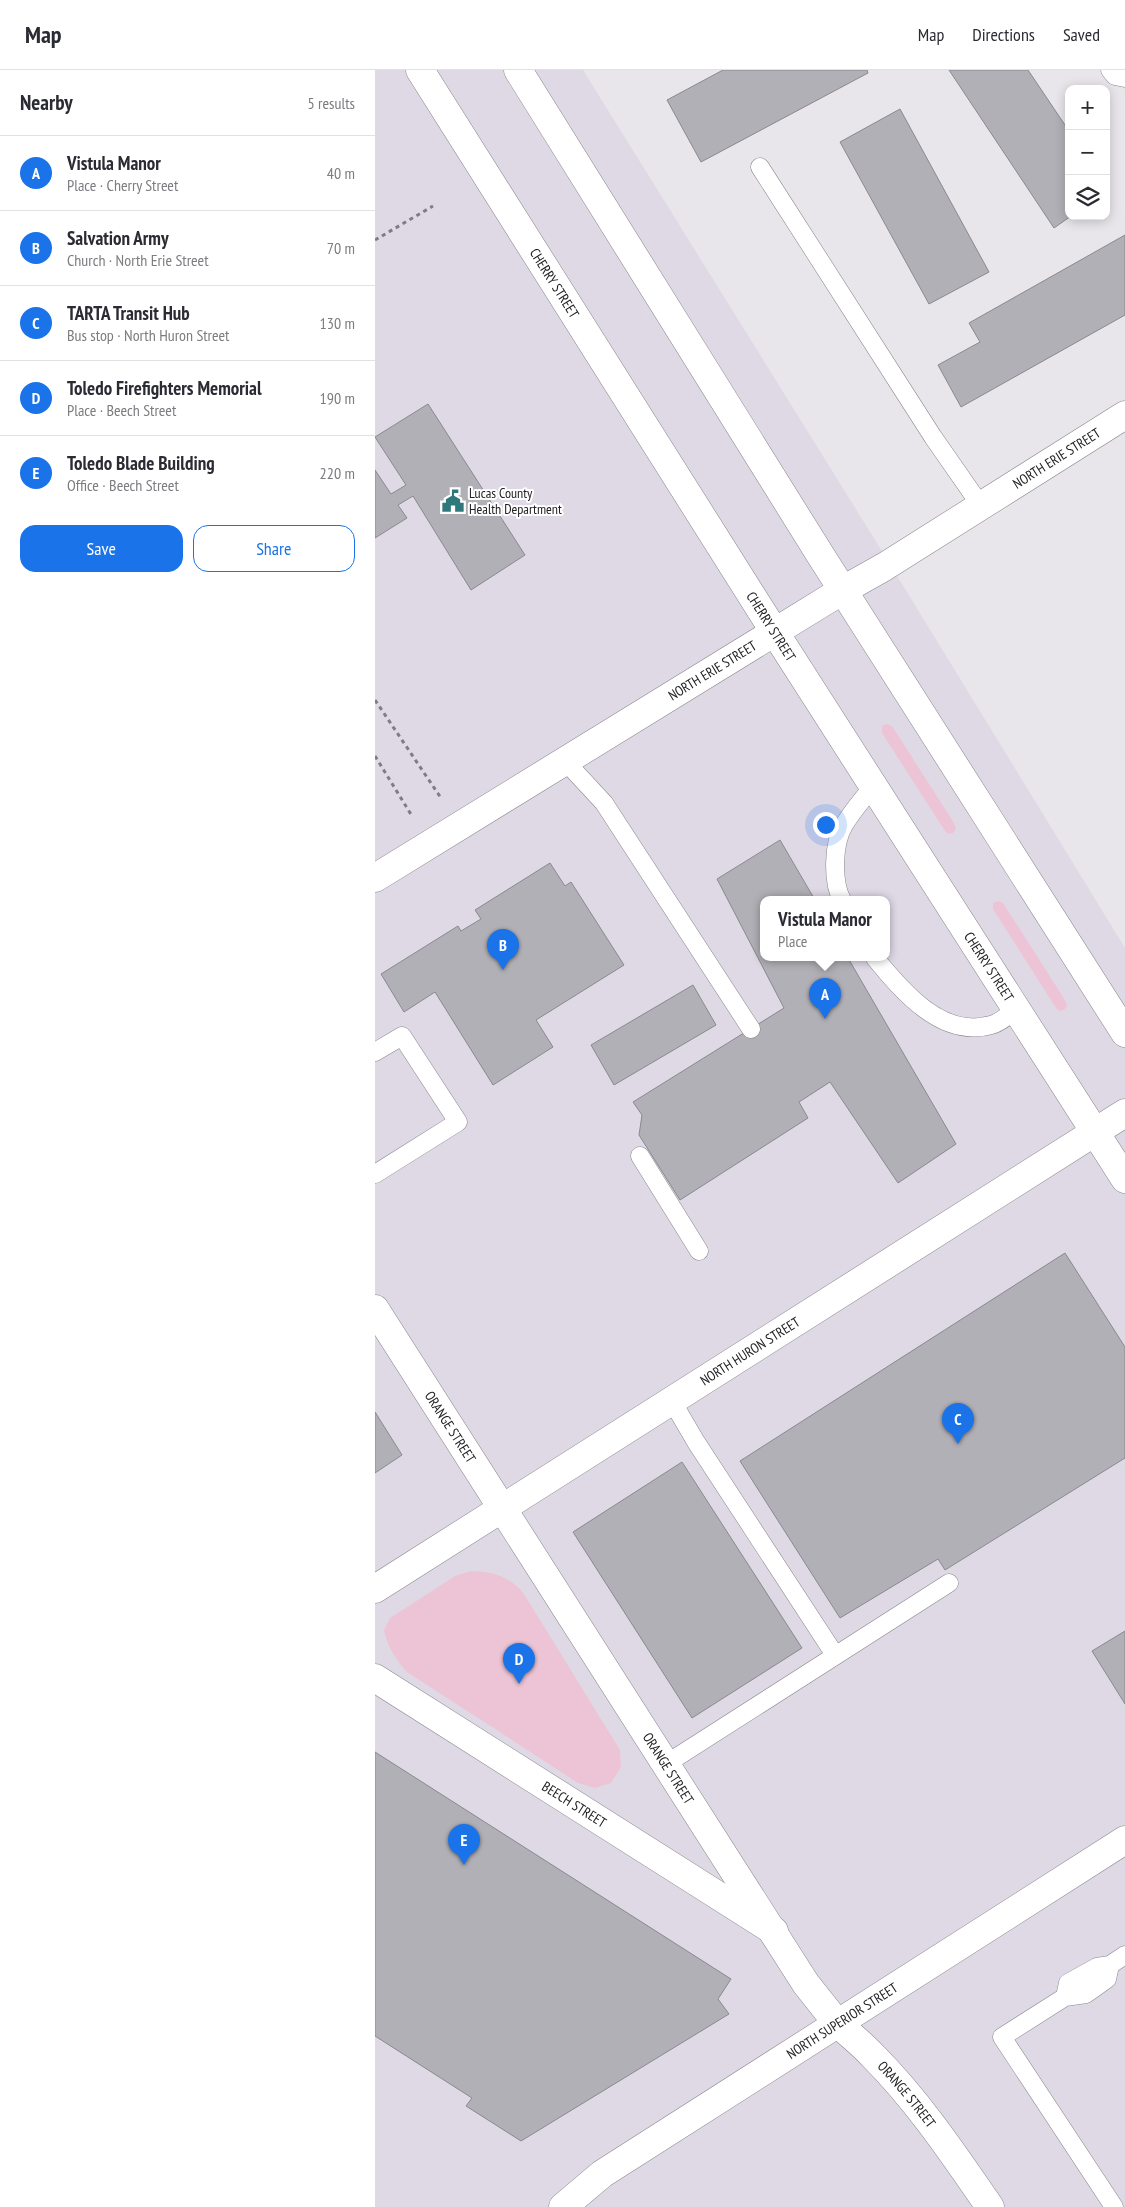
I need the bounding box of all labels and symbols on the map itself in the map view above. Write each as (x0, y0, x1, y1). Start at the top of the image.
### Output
street label: CHERRY STREET (526, 245, 584, 322)
street label: NORTH ERIE STREET (1009, 423, 1104, 493)
place label: Lucas County Health Department (469, 484, 562, 518)
public building icon: Lucas County Health Department (440, 488, 466, 514)
street label: CHERRY STREET (742, 588, 800, 665)
street label: NORTH ERIE STREET (665, 636, 760, 704)
your location (813, 812, 839, 838)
pin: B (487, 929, 519, 970)
street label: CHERRY STREET (960, 929, 1018, 1005)
pin: A (809, 978, 841, 1019)
street label: NORTH HURON STREET (697, 1312, 804, 1389)
street label: ORANGE STREET (421, 1388, 480, 1467)
pin: C (942, 1403, 974, 1444)
pin: D (503, 1643, 535, 1684)
street label: ORANGE STREET (639, 1729, 698, 1808)
street label: BEECH STREET (539, 1777, 611, 1832)
pin: E (448, 1824, 480, 1865)
street label: NORTH SUPERIOR STREET (783, 1978, 902, 2063)
street label: ORANGE STREET (874, 2057, 940, 2132)

